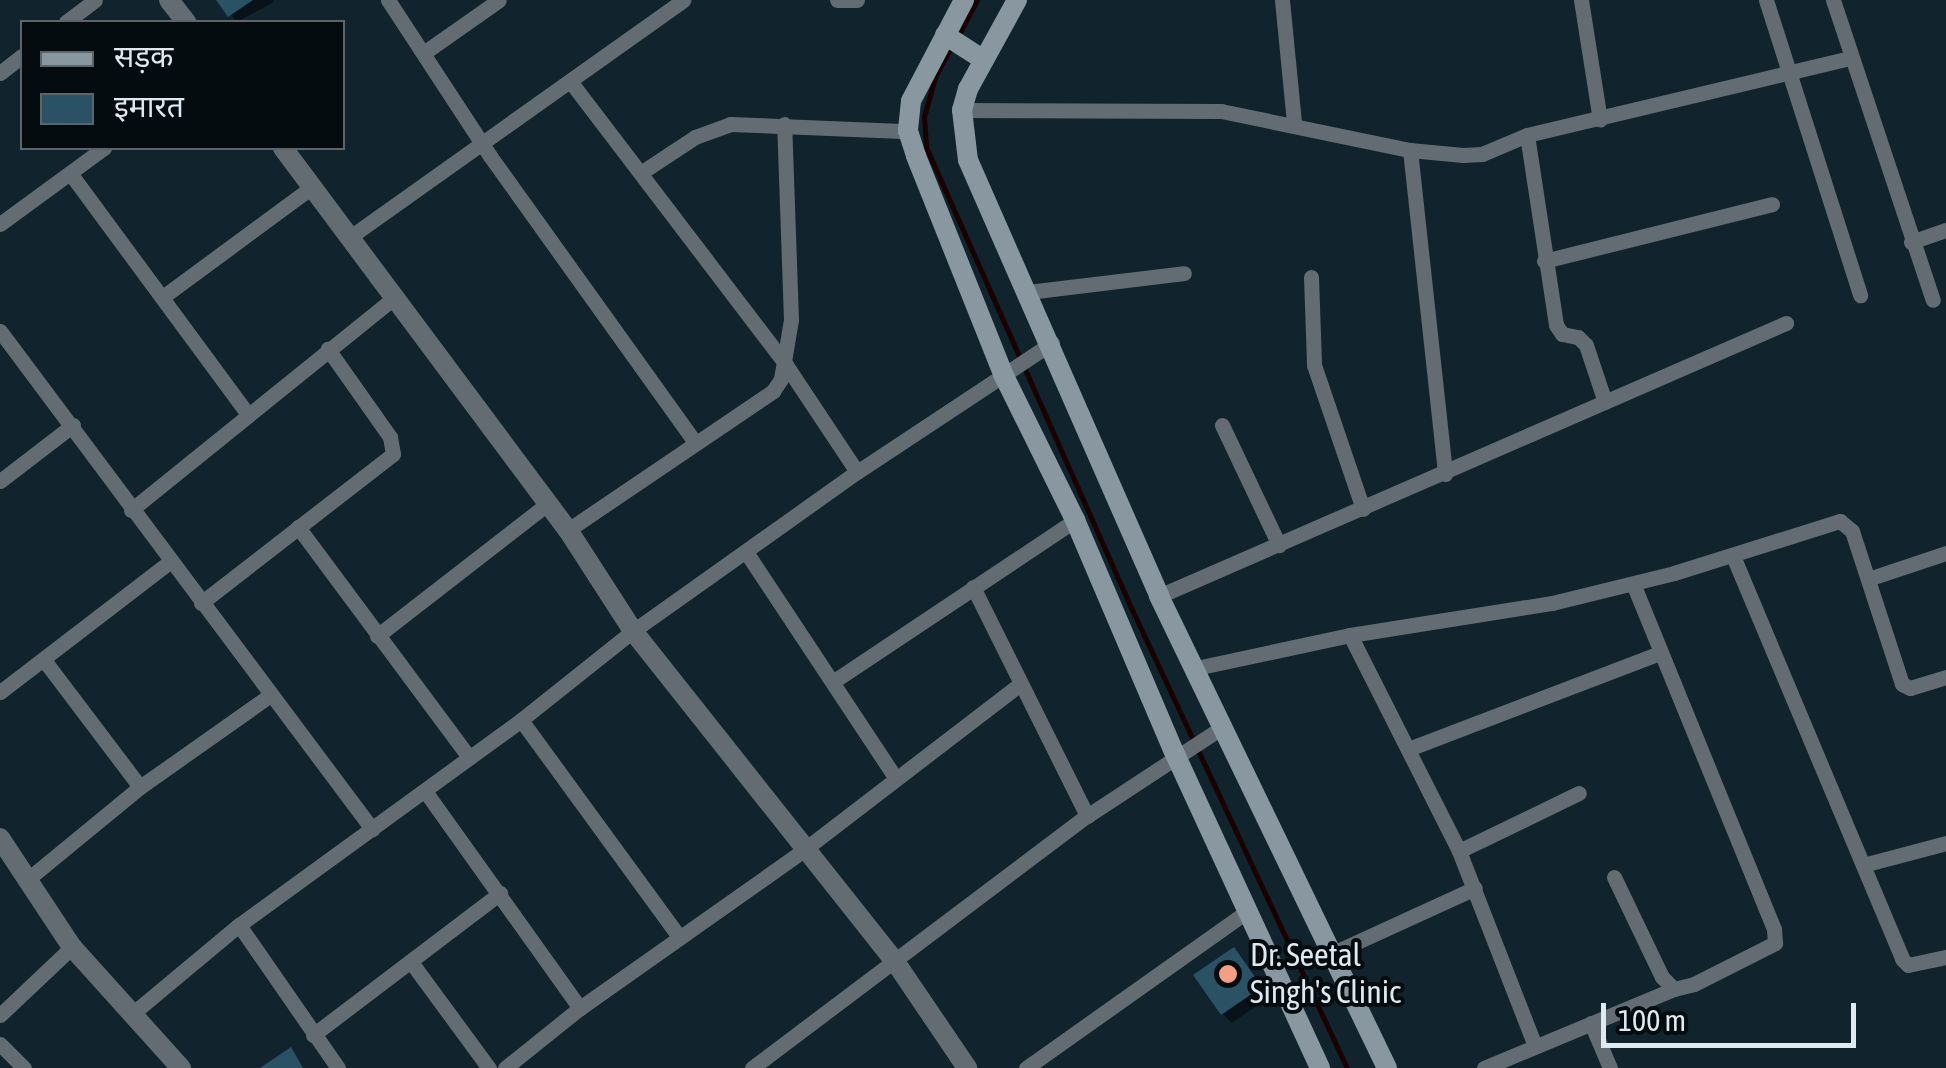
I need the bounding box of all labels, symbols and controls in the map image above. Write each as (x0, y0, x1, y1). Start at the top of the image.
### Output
legend (20, 20, 345, 150)
text: सड़क (114, 39, 173, 73)
text: इमारत (114, 89, 184, 123)
place label: Dr. Seetal Singh's Clinic (1250, 937, 1401, 1012)
marker: Dr. Seetal Singh's Clinic (1215, 961, 1241, 987)
scale bar (1606, 983, 1861, 1045)
text: 100 m (1618, 1003, 1686, 1037)

